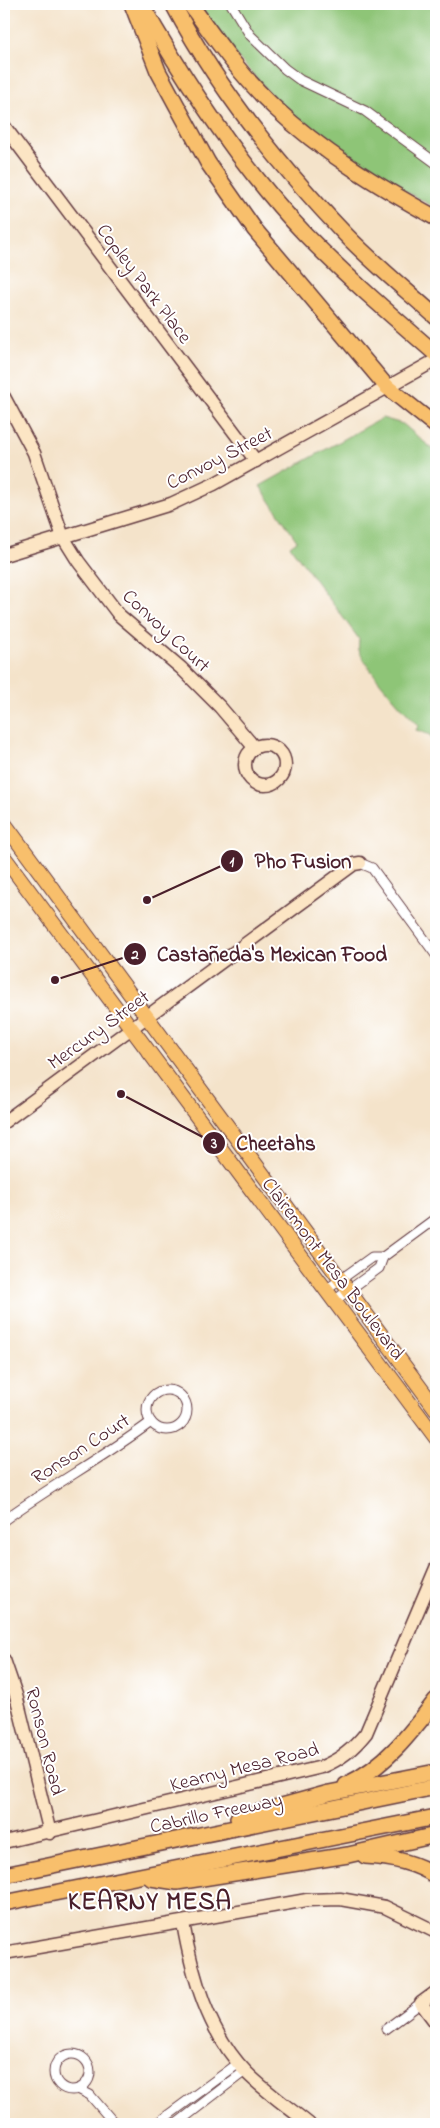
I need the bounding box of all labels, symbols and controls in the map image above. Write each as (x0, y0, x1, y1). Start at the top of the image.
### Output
street label: Copley Park Place (88, 218, 198, 351)
street label: Convoy Street (162, 420, 279, 498)
street label: Convoy Court (115, 583, 216, 681)
callout: Pho Fusion (220, 843, 362, 879)
text: Pho Fusion (255, 848, 351, 878)
text: 1 (230, 851, 235, 873)
callout: Castañeda's Mexican Food (122, 936, 397, 972)
text: Castañeda's Mexican Food (157, 941, 387, 971)
text: 2 (130, 944, 139, 966)
street label: Mercury Street (42, 984, 157, 1078)
callout: Cheetahs (201, 1125, 325, 1161)
text: Cheetahs (236, 1130, 316, 1160)
text: 3 (210, 1133, 217, 1155)
street label: Clairemont Mesa Boulevard (254, 1172, 410, 1367)
street label: Ronson Court (26, 1407, 137, 1493)
street label: Ronson Road (16, 1685, 71, 1799)
street label: Kearny Mesa Road (167, 1736, 322, 1801)
street label: Cabrillo Freeway (148, 1786, 285, 1843)
district label: KEARNY MESA (68, 1885, 232, 1921)

